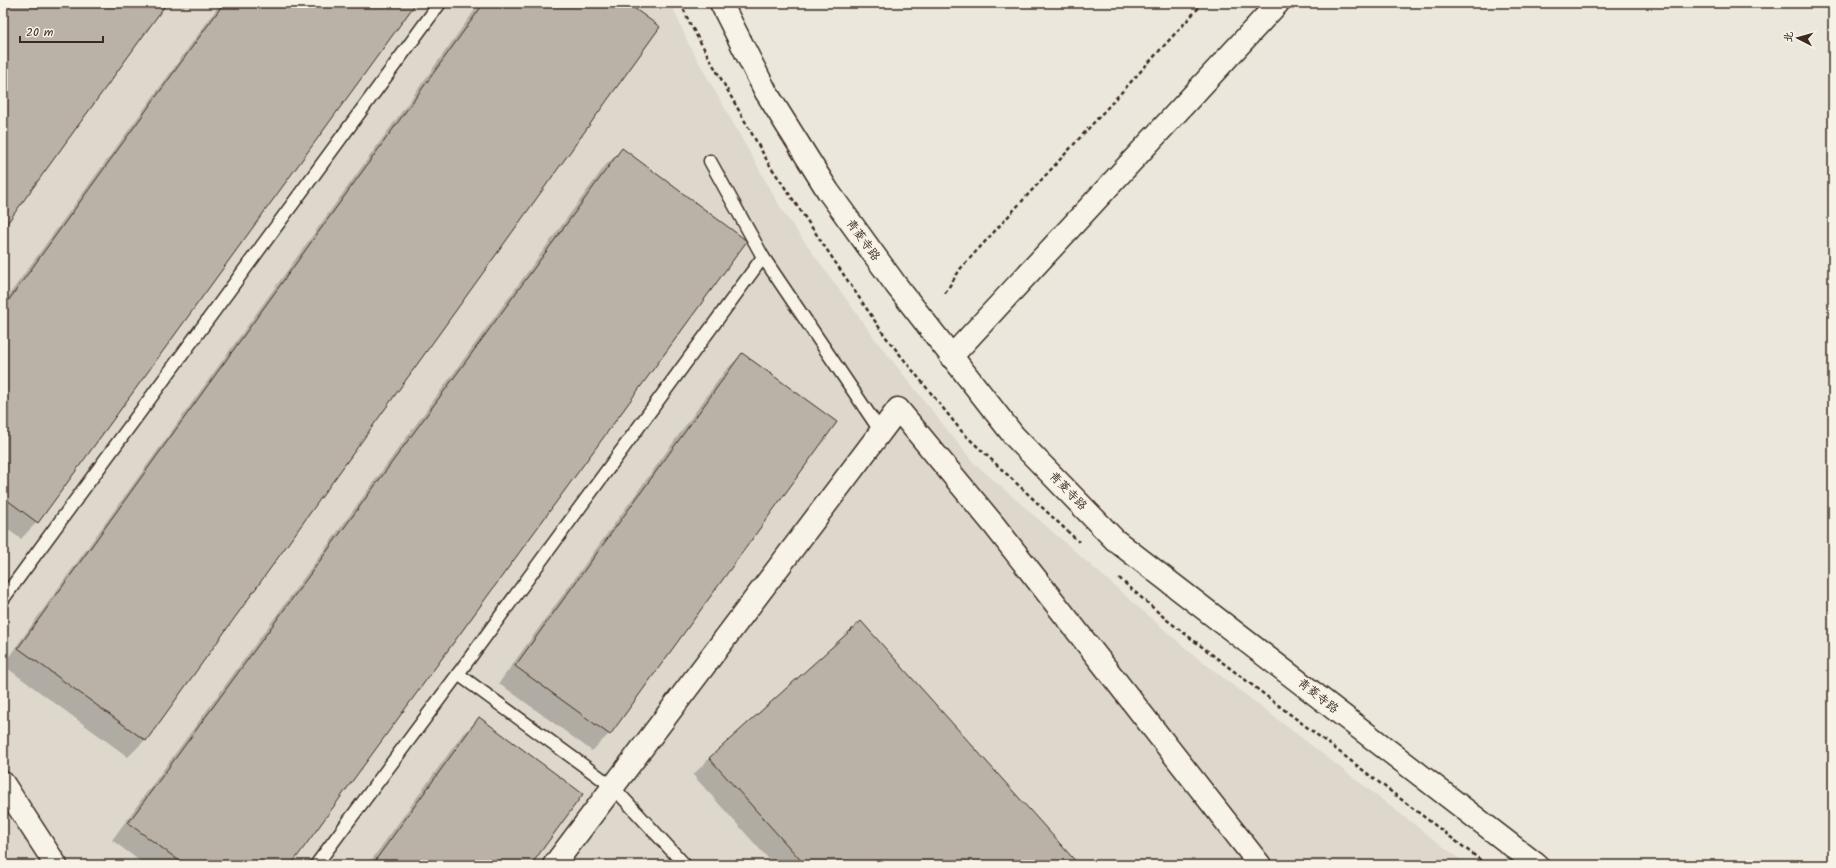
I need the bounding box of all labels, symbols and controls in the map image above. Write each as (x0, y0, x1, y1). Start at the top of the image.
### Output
scale bar (20, 18, 103, 44)
north arrow (1778, 18, 1818, 58)
text: 20 m (26, 23, 54, 42)
text: 北 (1780, 31, 1799, 43)
street label: 青菱寺路 (841, 215, 885, 265)
street label: 青菱寺路 (1044, 467, 1092, 515)
street label: 青菱寺路 (1293, 674, 1343, 718)

